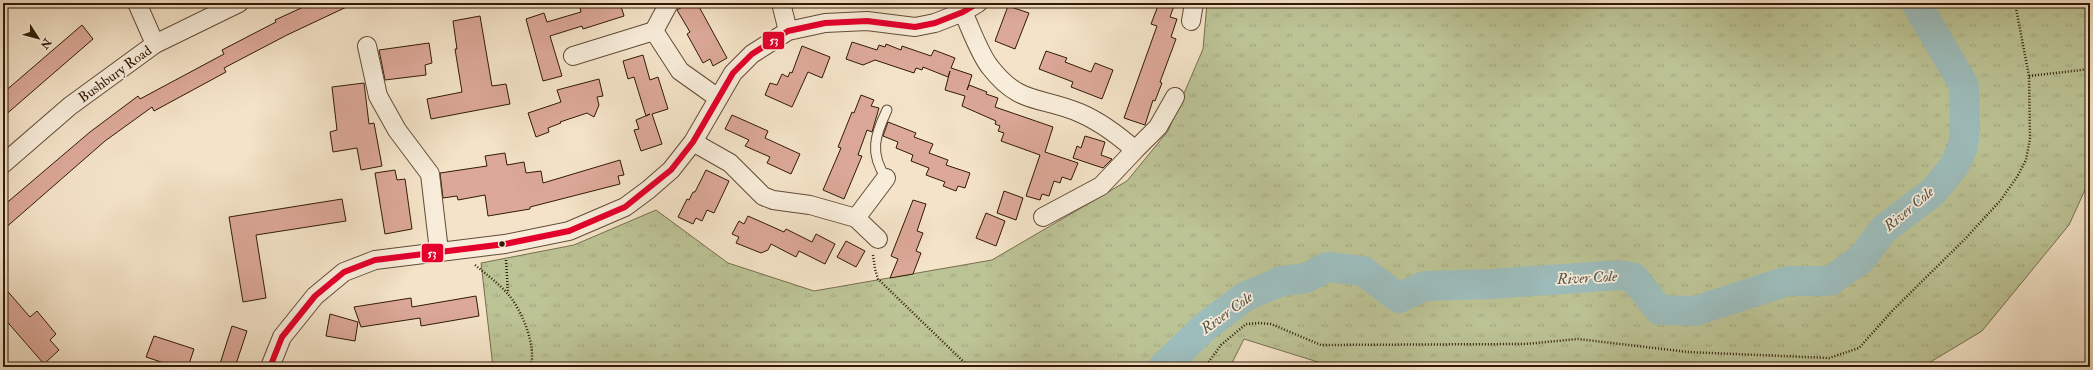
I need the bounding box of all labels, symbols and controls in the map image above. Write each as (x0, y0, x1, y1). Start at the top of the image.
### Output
north arrow (18, 18, 58, 58)
line badge: 53 (762, 31, 785, 50)
text: 53 (769, 34, 779, 47)
text: N (37, 35, 54, 52)
street label: Bushbury Road (75, 42, 156, 107)
water label: River Cole (1879, 182, 1939, 236)
unlabelled marker (497, 239, 507, 249)
line badge: 53 (421, 243, 444, 263)
text: 53 (427, 247, 437, 260)
water label: River Cole (1556, 267, 1618, 289)
water label: River Cole (1196, 287, 1258, 339)

